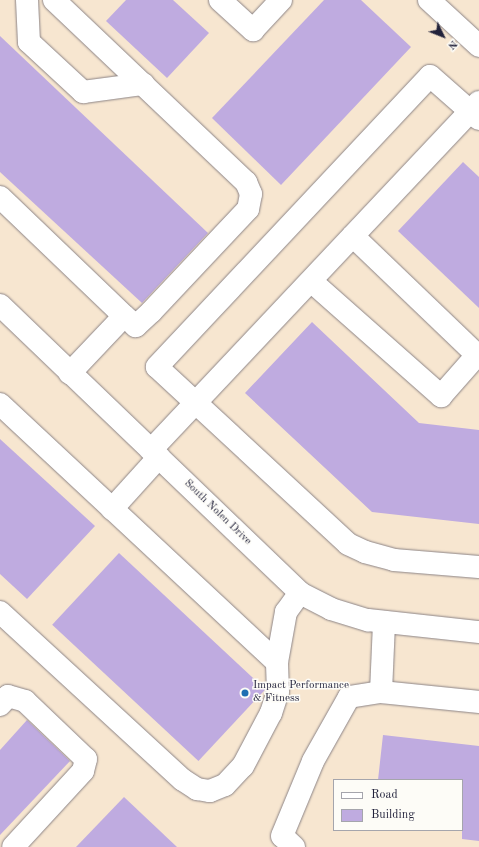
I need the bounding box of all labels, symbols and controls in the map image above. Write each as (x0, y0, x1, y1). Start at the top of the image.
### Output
north arrow (423, 16, 463, 56)
text: N (445, 38, 459, 51)
street label: South Nolen Drive (181, 478, 253, 548)
place label: Impact Performance & Fitness (253, 680, 349, 706)
marker: Impact Performance & Fitness (240, 688, 250, 698)
legend (333, 779, 463, 831)
text: Road (371, 789, 398, 801)
text: Building (371, 809, 415, 821)

